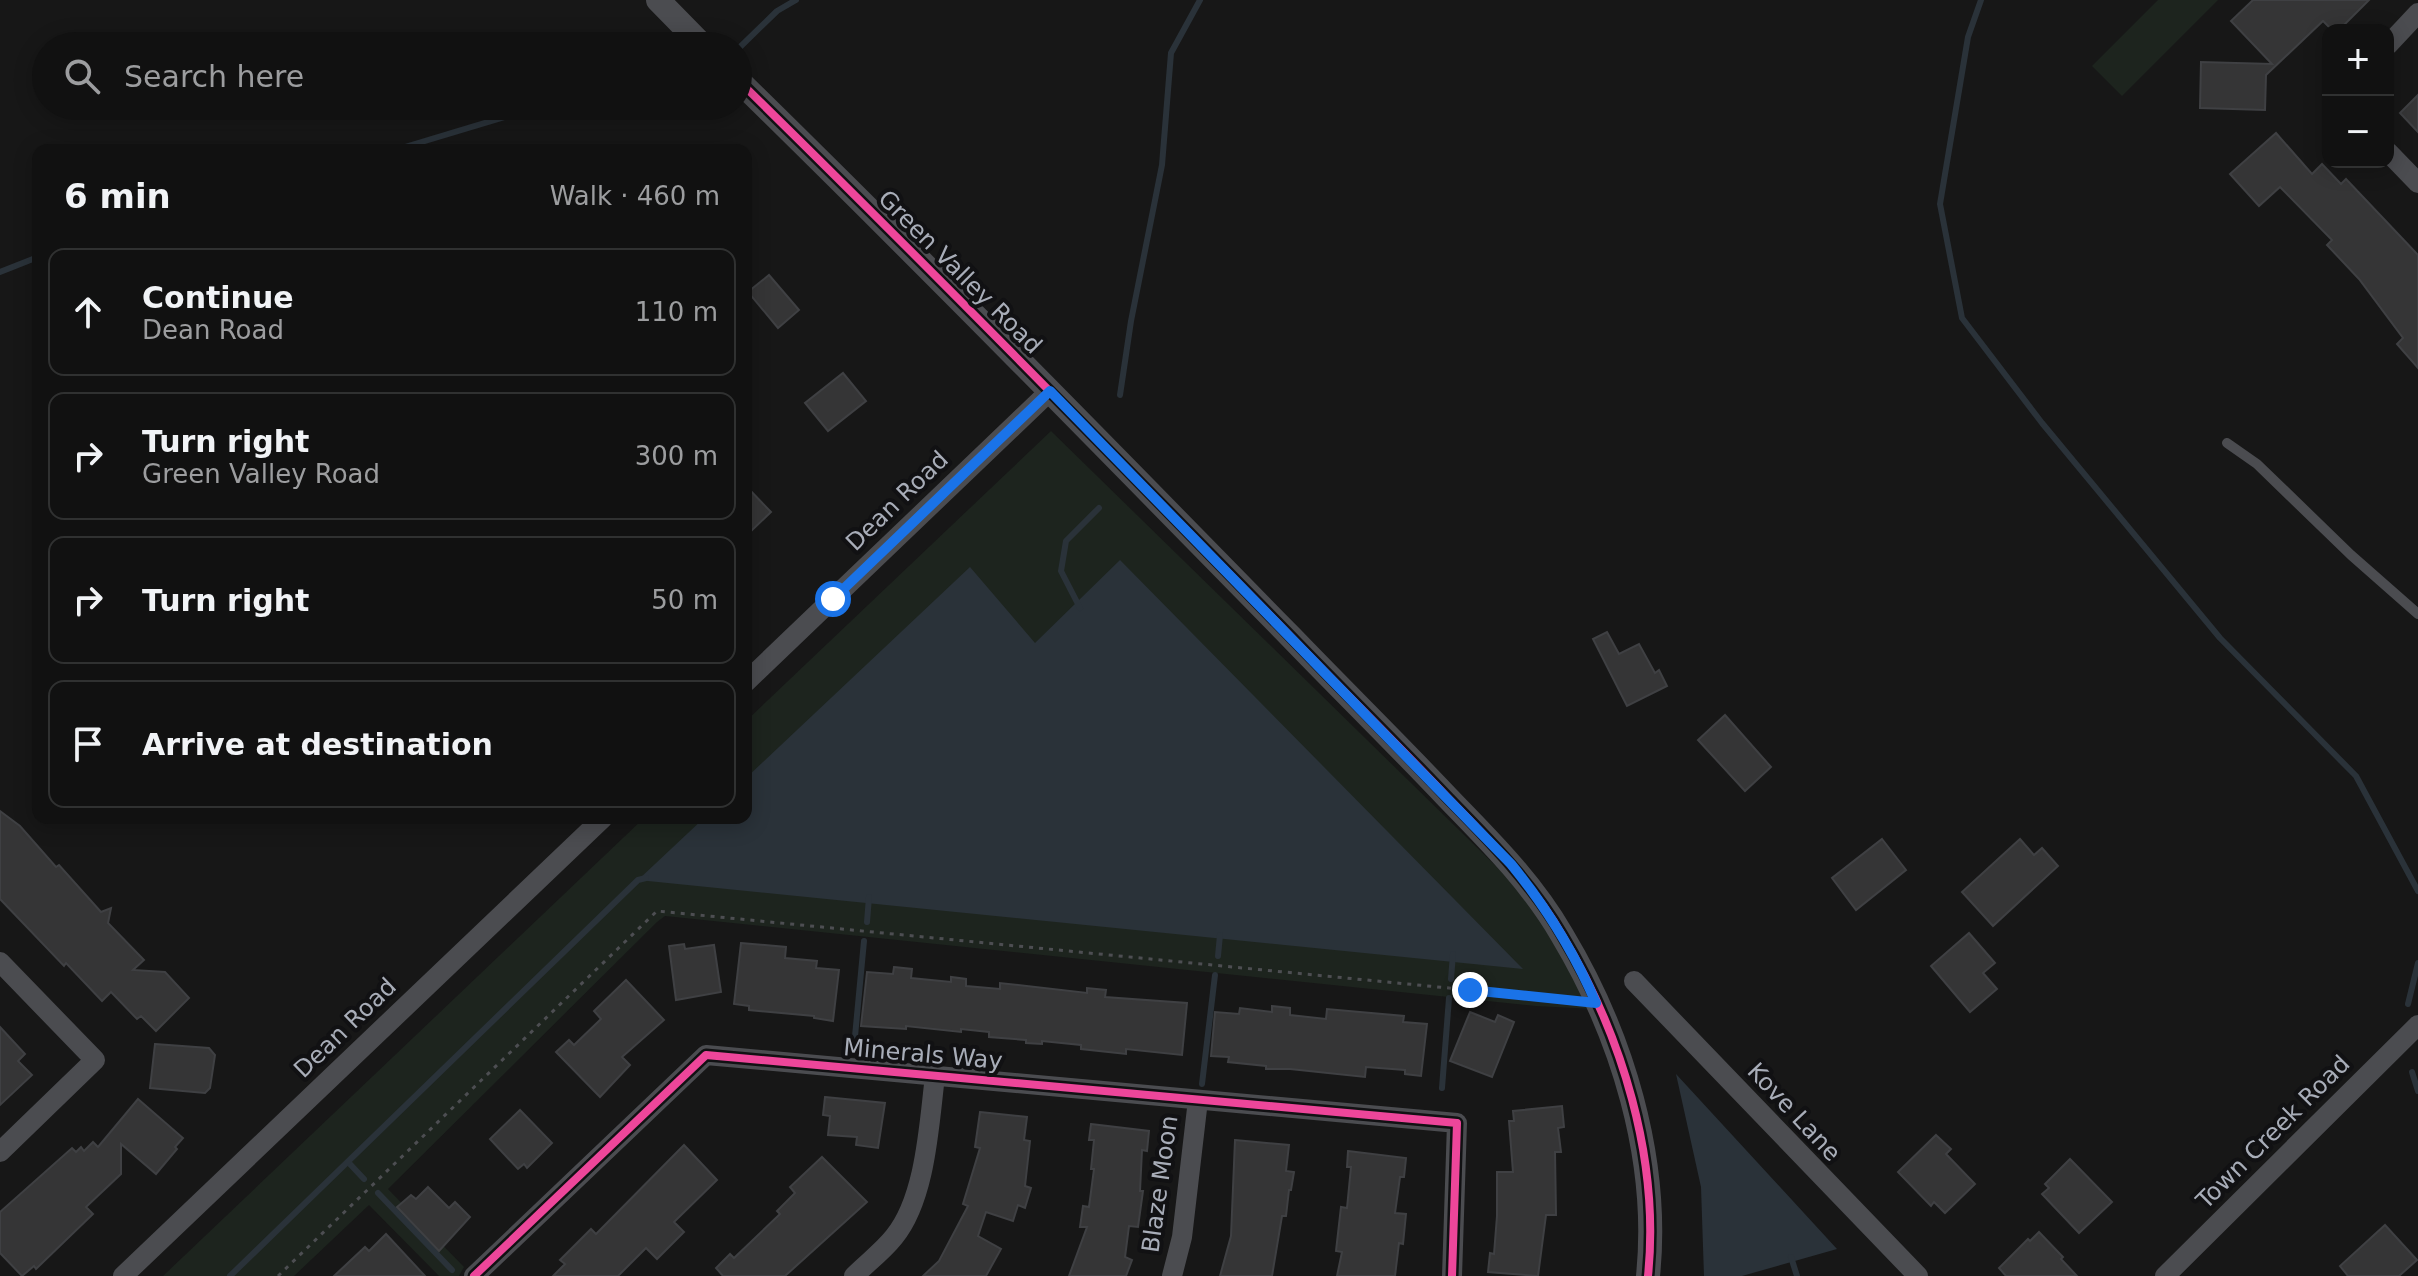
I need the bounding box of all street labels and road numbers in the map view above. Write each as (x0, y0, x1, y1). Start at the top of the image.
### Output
street label: Green Valley Road (872, 184, 1048, 360)
street label: Dean Road (840, 445, 954, 557)
street label: Dean Road (288, 972, 402, 1084)
street label: Minerals Way (842, 1033, 1004, 1075)
street label: Town Creek Road (2190, 1050, 2355, 1215)
street label: Kove Lane (1742, 1057, 1846, 1167)
street label: Blaze Moon (1137, 1114, 1183, 1254)

